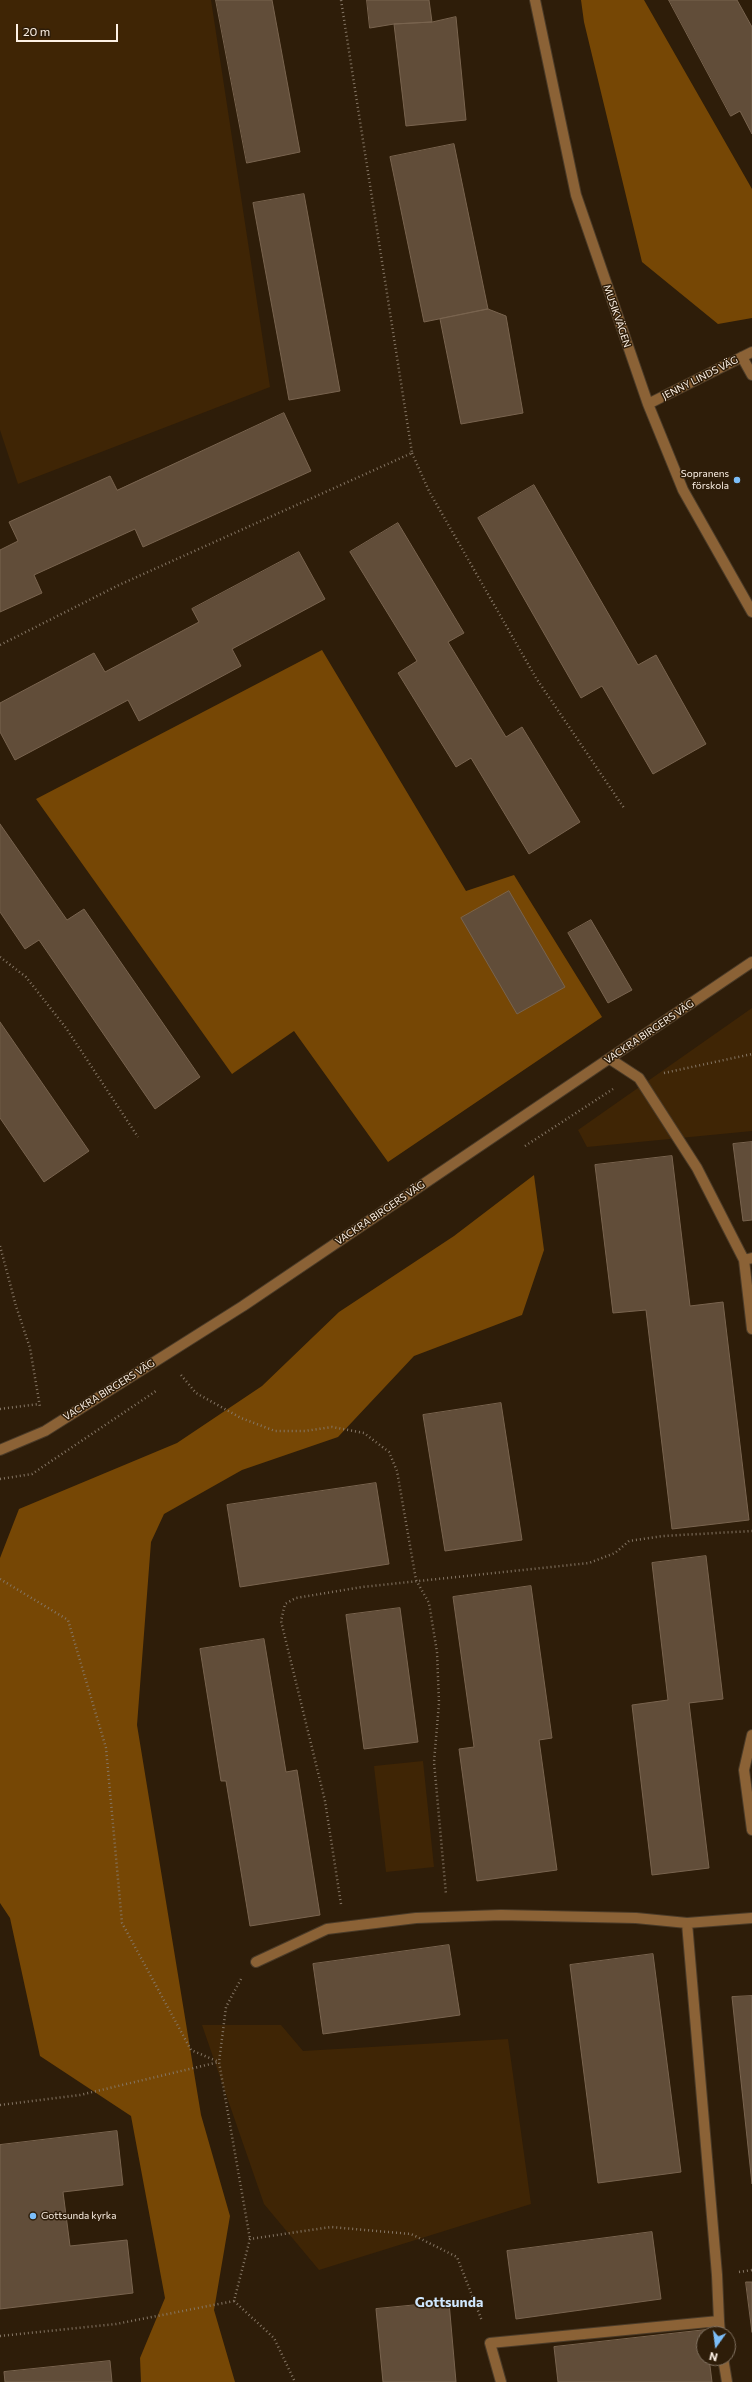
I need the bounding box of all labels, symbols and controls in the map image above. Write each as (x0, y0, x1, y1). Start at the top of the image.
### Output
scale bar (18, 16, 120, 42)
text: 20 m (23, 24, 50, 38)
street label: MUSIKVÄGEN (601, 283, 633, 349)
street label: JENNY LINDS VÄG (660, 354, 740, 402)
place label: Sopranens förskola (681, 468, 729, 492)
marker: Sopranens förskola (732, 475, 742, 485)
street label: VACKRA BIRGERS VÄG (602, 998, 696, 1066)
street label: VACKRA BIRGERS VÄG (333, 1179, 427, 1247)
street label: VACKRA BIRGERS VÄG (61, 1357, 157, 1423)
place label: Gottsunda kyrka (41, 2210, 116, 2222)
marker: Gottsunda kyrka (28, 2211, 38, 2221)
district label: Gottsunda (415, 2294, 483, 2310)
north arrow (696, 2326, 736, 2366)
text: N (708, 2350, 719, 2364)

